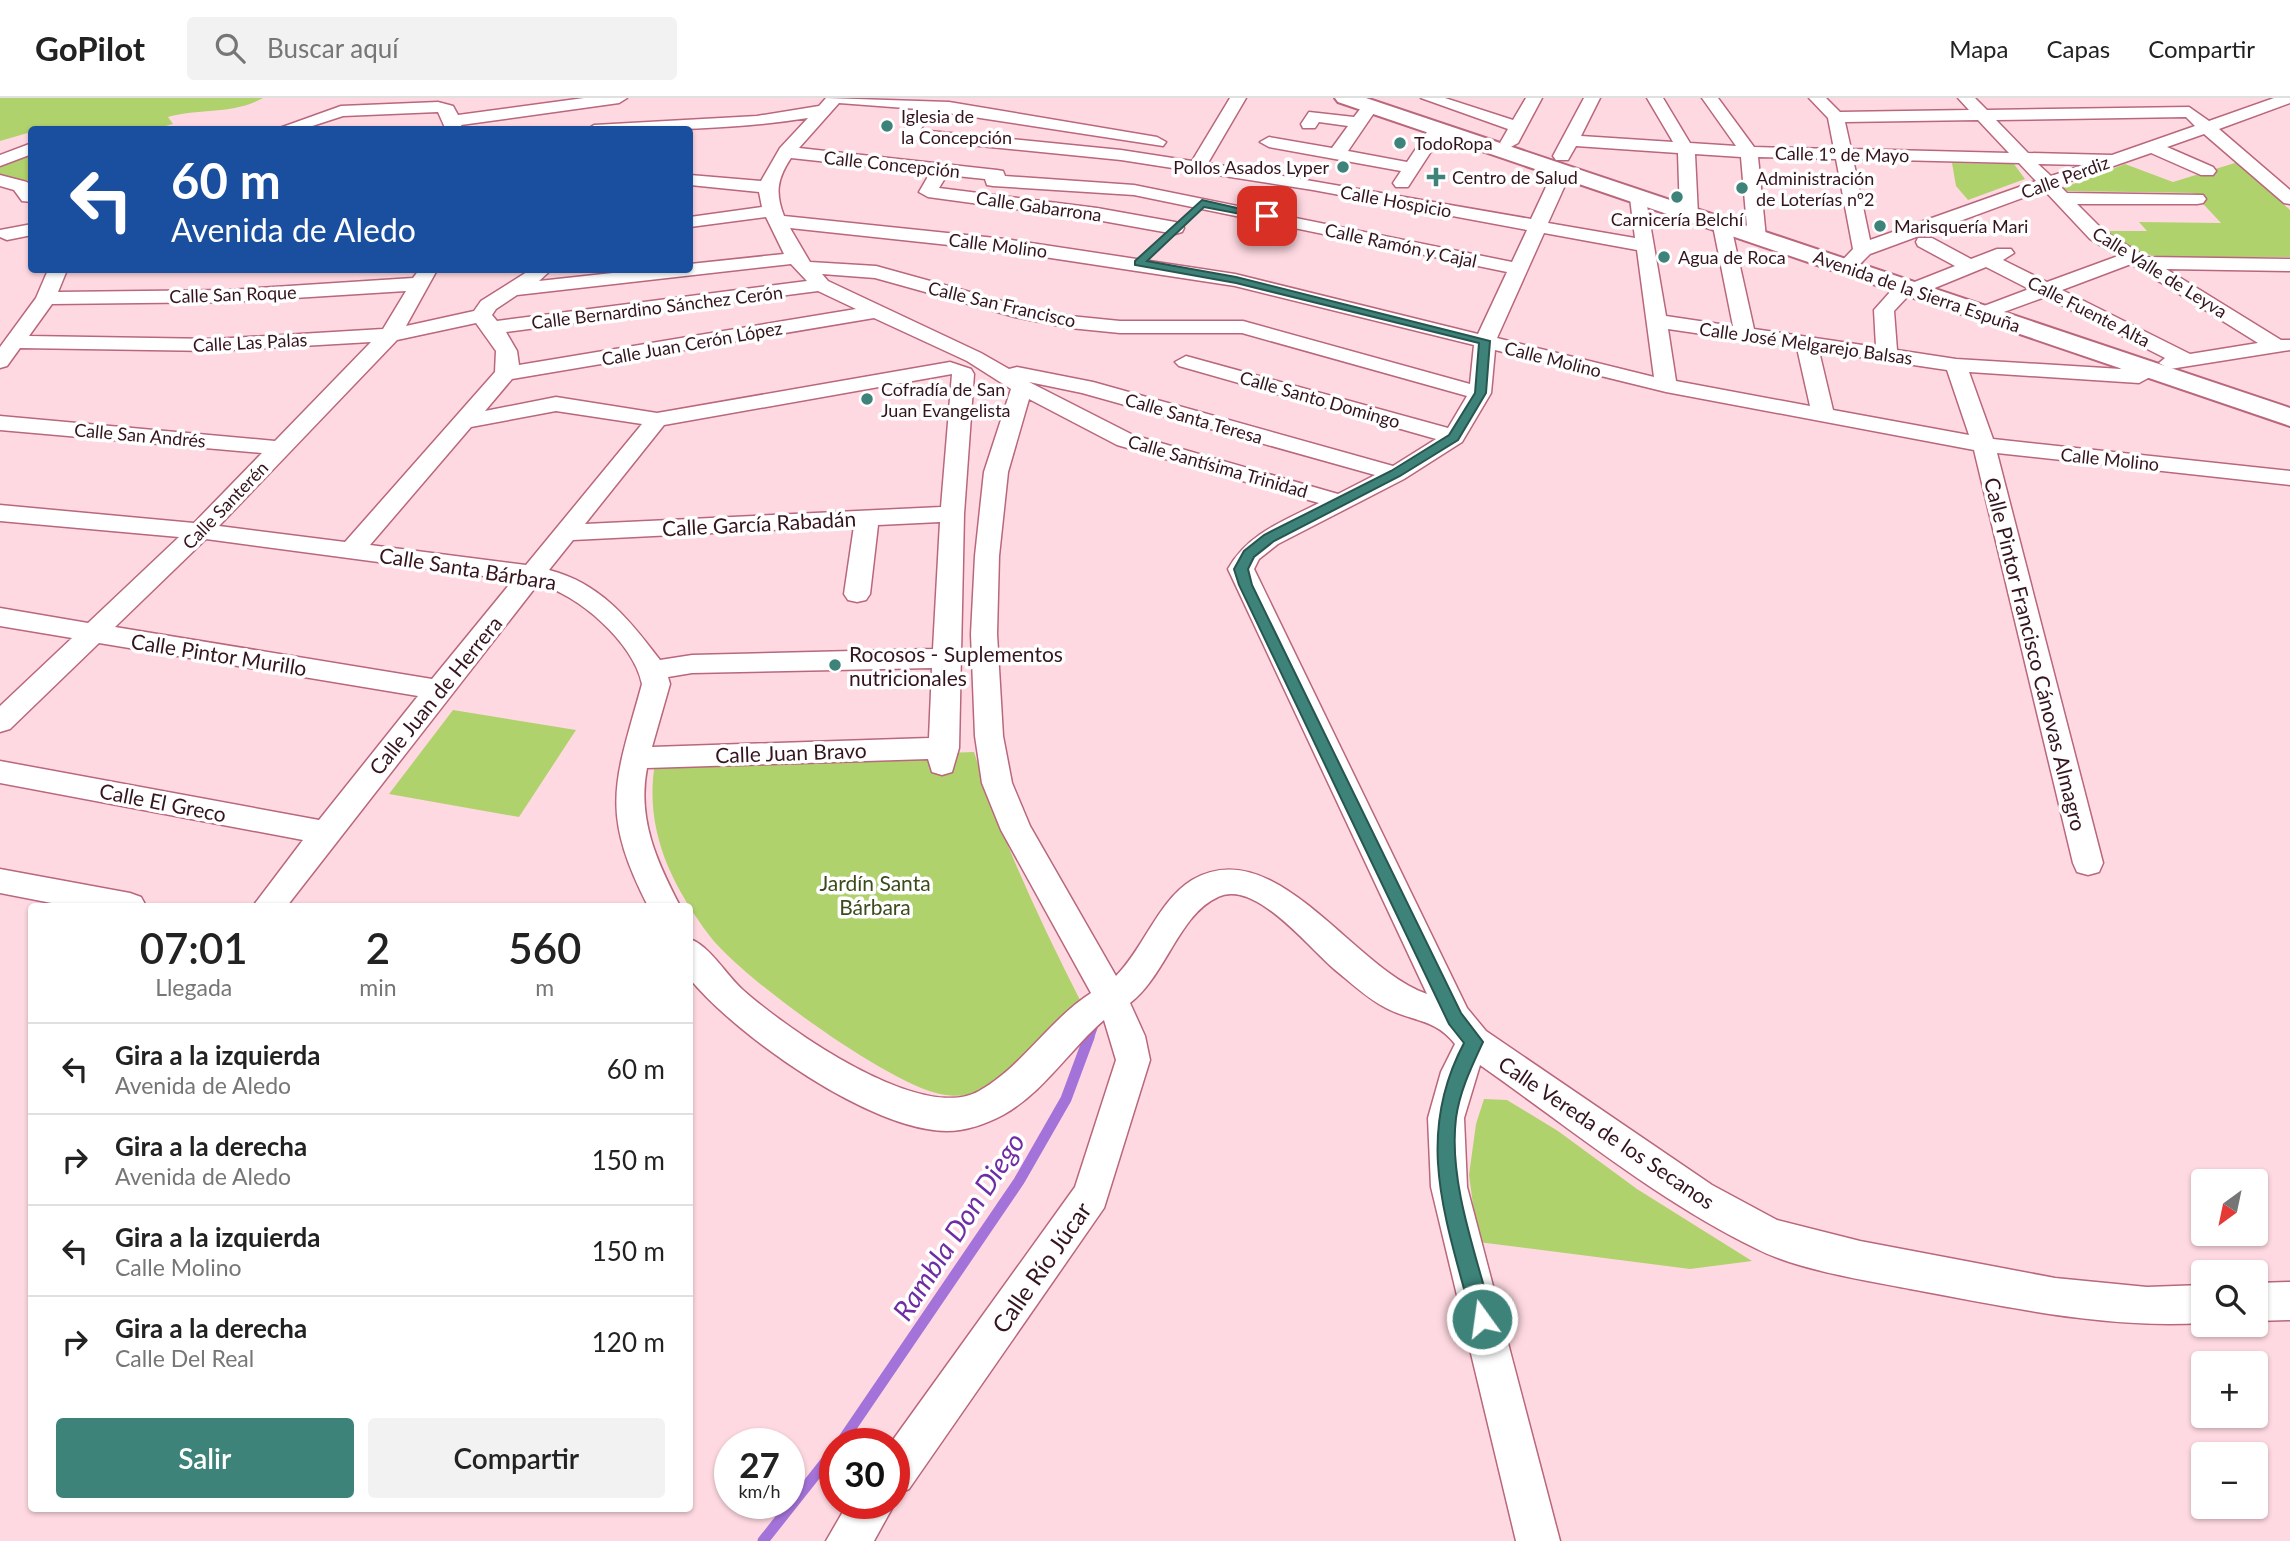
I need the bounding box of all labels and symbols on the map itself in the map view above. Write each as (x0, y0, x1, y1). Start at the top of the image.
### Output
place label: Iglesia de la Concepción (901, 105, 1012, 148)
marker: Iglesia de la Concepción (879, 118, 895, 134)
place label: TodoRopa (1414, 132, 1493, 154)
marker: TodoRopa (1392, 135, 1408, 151)
street label: Calle 1º de Mayo (1775, 142, 1909, 166)
street label: Calle Concepción (823, 146, 961, 182)
street label: Calle Perdiz (2018, 151, 2112, 203)
place label: Pollos Asados Lyper (1173, 156, 1329, 178)
marker: Pollos Asados Lyper (1335, 159, 1351, 175)
place label: Centro de Salud (1452, 166, 1578, 188)
marker: Centro de Salud (1426, 167, 1446, 187)
place label: Administración de Loterías nº2 (1756, 167, 1875, 210)
street label: Calle Hospicio (1339, 180, 1453, 222)
marker: Administración de Loterías nº2 (1734, 180, 1750, 196)
street label: Calle Gabarrona (975, 186, 1103, 226)
pin (1237, 186, 1297, 246)
marker: Carnicería Belchí (1669, 189, 1685, 205)
place label: Carnicería Belchí (1611, 208, 1744, 230)
place label: Marisquería Mari (1894, 215, 2028, 237)
street label: Calle Ramón y Cajal (1323, 218, 1479, 272)
marker: Marisquería Mari (1872, 218, 1888, 234)
street label: Calle Valle de Leyva (2089, 222, 2231, 322)
street label: Calle Molino (948, 228, 1048, 262)
street label: Avenida de la Sierra Espuña (1811, 245, 2023, 337)
place label: Agua de Roca (1678, 246, 1786, 268)
marker: Agua de Roca (1656, 249, 1672, 265)
street label: Calle Fuente Alta (2024, 271, 2154, 351)
street label: Calle San Francisco (926, 276, 1078, 332)
street label: Calle San Roque (169, 281, 297, 307)
street label: Calle Bernardino Sánchez Cerón (530, 281, 784, 333)
street label: Calle Juan Cerón López (600, 316, 784, 370)
street label: Calle José Melgarejo Balsas (1698, 317, 1914, 369)
street label: Calle Las Palas (192, 328, 308, 356)
street label: Calle Molino (1502, 336, 1604, 382)
street label: Calle Santo Domingo (1237, 366, 1403, 432)
place label: Cofradía de San Juan Evangelista (881, 378, 1011, 421)
street label: Calle Santa Teresa (1123, 388, 1265, 448)
marker: Cofradía de San Juan Evangelista (859, 391, 875, 407)
street label: Calle San Andrés (73, 418, 207, 452)
street label: Calle Santísima Trinidad (1126, 430, 1310, 502)
street label: Calle Molino (2060, 443, 2160, 475)
street label: Calle Santerén (178, 456, 272, 554)
street label: Calle Pintor Francisco Cánovas Almagro (1980, 475, 2092, 833)
street label: Calle García Rabadán (661, 505, 857, 541)
street label: Calle Santa Bárbara (378, 542, 558, 594)
street label: Calle Juan de Herrera (363, 611, 507, 779)
street label: Calle Pintor Murillo (129, 628, 309, 680)
place label: Rocosos - Suplementos nutricionales (849, 641, 1063, 690)
marker: Rocosos - Suplementos nutricionales (827, 657, 843, 673)
street label: Calle Juan Bravo (715, 737, 867, 767)
street label: Calle El Greco (98, 777, 229, 827)
park label: Jardín Santa Bárbara (819, 870, 931, 919)
street label: Calle Vereda de los Secanos (1494, 1050, 1720, 1214)
water label: Rambla Don Diego (885, 1126, 1031, 1326)
north arrow (2191, 1169, 2268, 1246)
street label: Calle Río Júcar (985, 1196, 1097, 1338)
position arrow (1445, 1282, 1519, 1356)
speed limit sign: 30 (819, 1428, 910, 1519)

